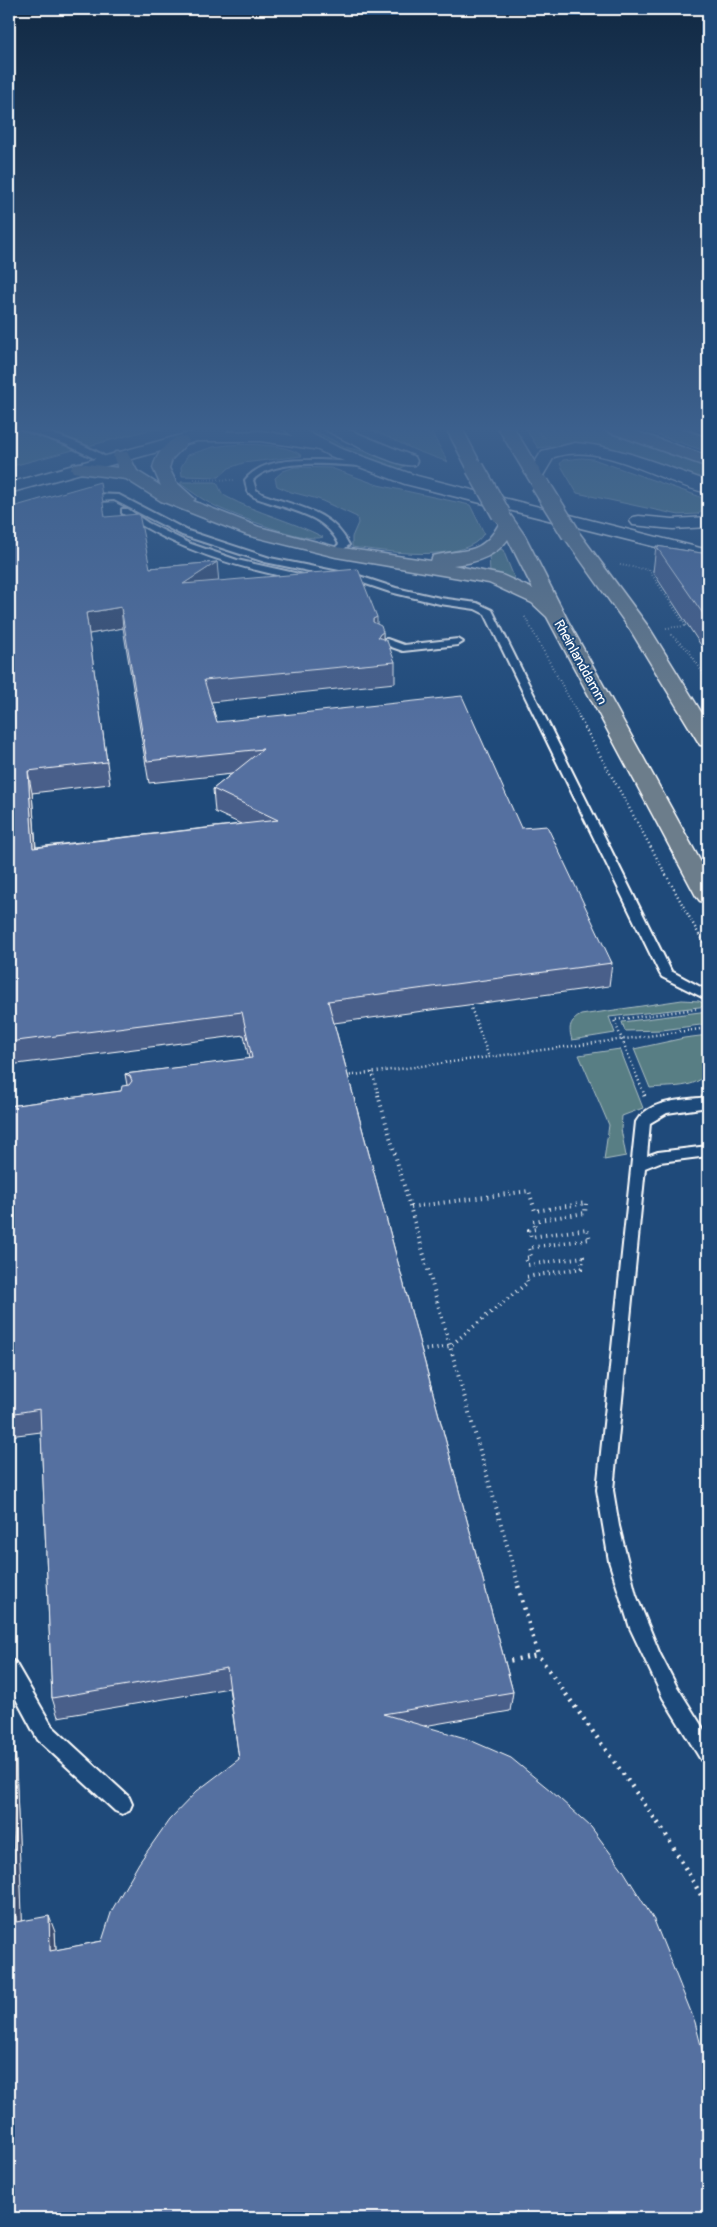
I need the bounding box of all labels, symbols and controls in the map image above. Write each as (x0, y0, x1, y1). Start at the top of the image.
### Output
street label: Rheinlanddamm (550, 617, 611, 708)

